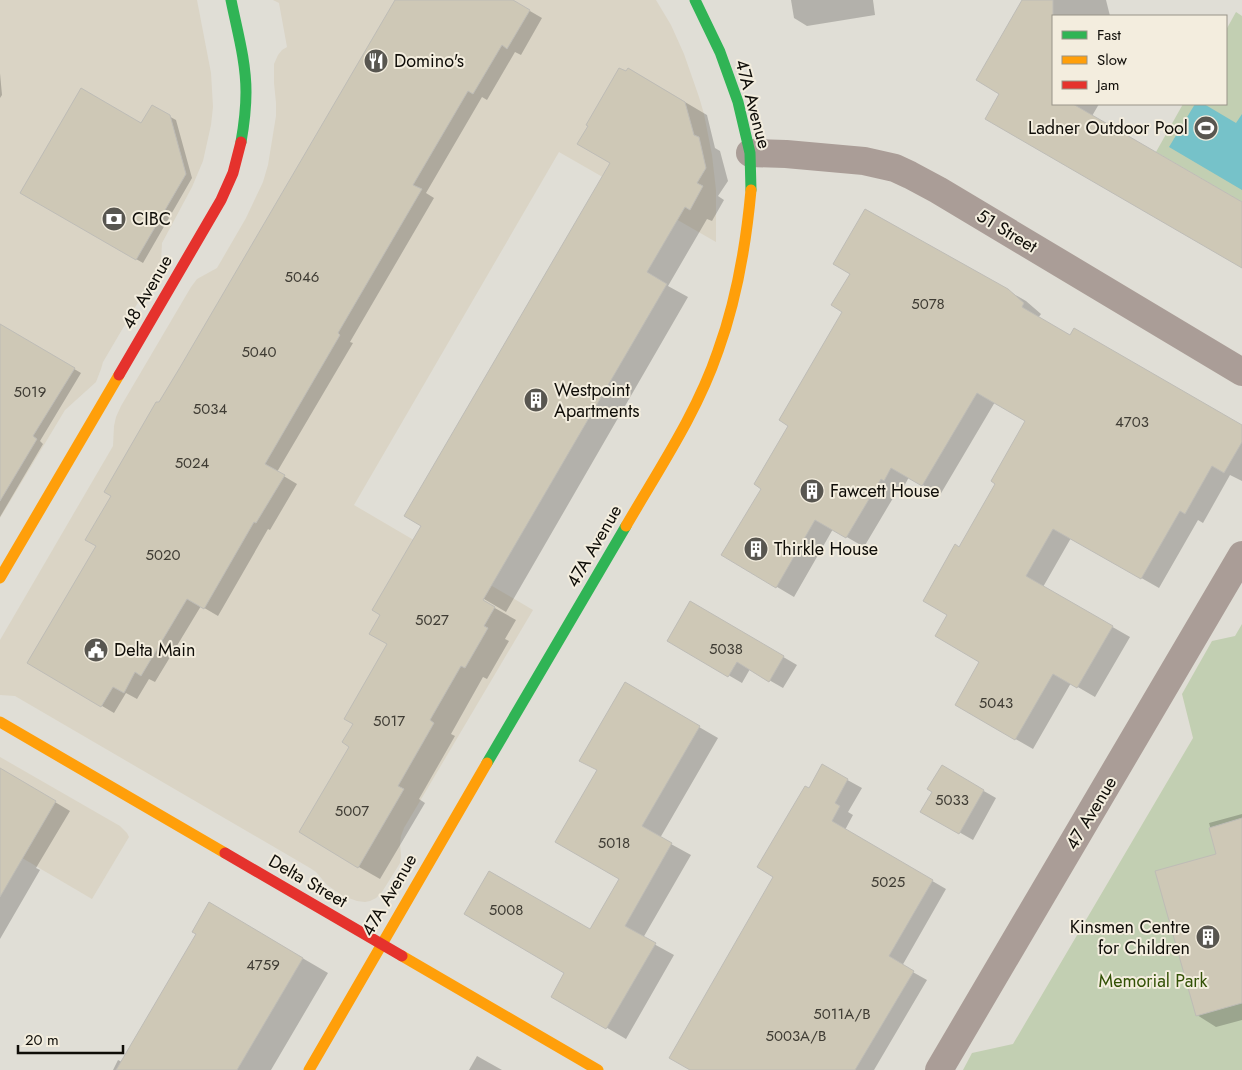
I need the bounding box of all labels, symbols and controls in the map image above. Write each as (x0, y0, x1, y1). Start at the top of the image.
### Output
legend (1052, 15, 1227, 105)
text: Fast (1097, 24, 1121, 46)
restaurant icon: Domino's (363, 48, 389, 74)
place label: Domino's (394, 48, 464, 74)
text: Slow (1097, 49, 1128, 71)
street label: 47A Avenue (729, 56, 777, 152)
text: Jam (1095, 74, 1120, 96)
place label: Ladner Outdoor Pool (1028, 115, 1188, 141)
sports icon: Ladner Outdoor Pool (1193, 115, 1219, 141)
street label: 51 Street (972, 203, 1043, 260)
bank icon: CIBC (101, 206, 127, 232)
place label: CIBC (132, 206, 171, 232)
street label: 48 Avenue (115, 250, 179, 334)
house number: 5046 (285, 266, 319, 288)
house number: 5078 (911, 293, 945, 315)
house number: 5040 (241, 341, 277, 363)
place label: Westpoint Apartments (554, 377, 640, 424)
house number: 5019 (14, 381, 46, 403)
building icon: Westpoint Apartments (523, 387, 549, 413)
house number: 5034 (193, 398, 227, 420)
house number: 4703 (1115, 411, 1149, 433)
house number: 5024 (175, 452, 210, 474)
building icon: Fawcett House (799, 478, 825, 504)
place label: Fawcett House (830, 478, 940, 504)
street label: 47A Avenue (560, 500, 628, 592)
building icon: Thirkle House (743, 536, 769, 562)
place label: Thirkle House (774, 536, 878, 562)
house number: 5020 (146, 544, 181, 566)
house number: 5027 (415, 609, 449, 631)
public building icon: Delta Main (83, 637, 109, 663)
place label: Delta Main (114, 637, 195, 663)
house number: 5038 (709, 638, 743, 660)
house number: 5043 (979, 692, 1013, 714)
house number: 5017 (373, 710, 405, 732)
street label: 47 Avenue (1059, 771, 1123, 855)
house number: 5033 (935, 789, 969, 811)
house number: 5007 (335, 800, 369, 822)
house number: 5018 (598, 832, 630, 854)
street label: Delta Street (264, 848, 353, 914)
street label: 47A Avenue (355, 849, 423, 941)
house number: 5025 (871, 871, 905, 893)
house number: 5008 (489, 899, 523, 921)
place label: Kinsmen Centre for Children (1070, 914, 1190, 961)
building icon: Kinsmen Centre for Children (1195, 924, 1221, 950)
house number: 4759 (246, 954, 280, 976)
park label: Memorial Park (1099, 968, 1207, 994)
house number: 5011A/B (813, 1003, 871, 1025)
scale bar (18, 1022, 122, 1054)
house number: 5003A/B (766, 1025, 826, 1047)
text: 20 m (25, 1029, 59, 1051)

